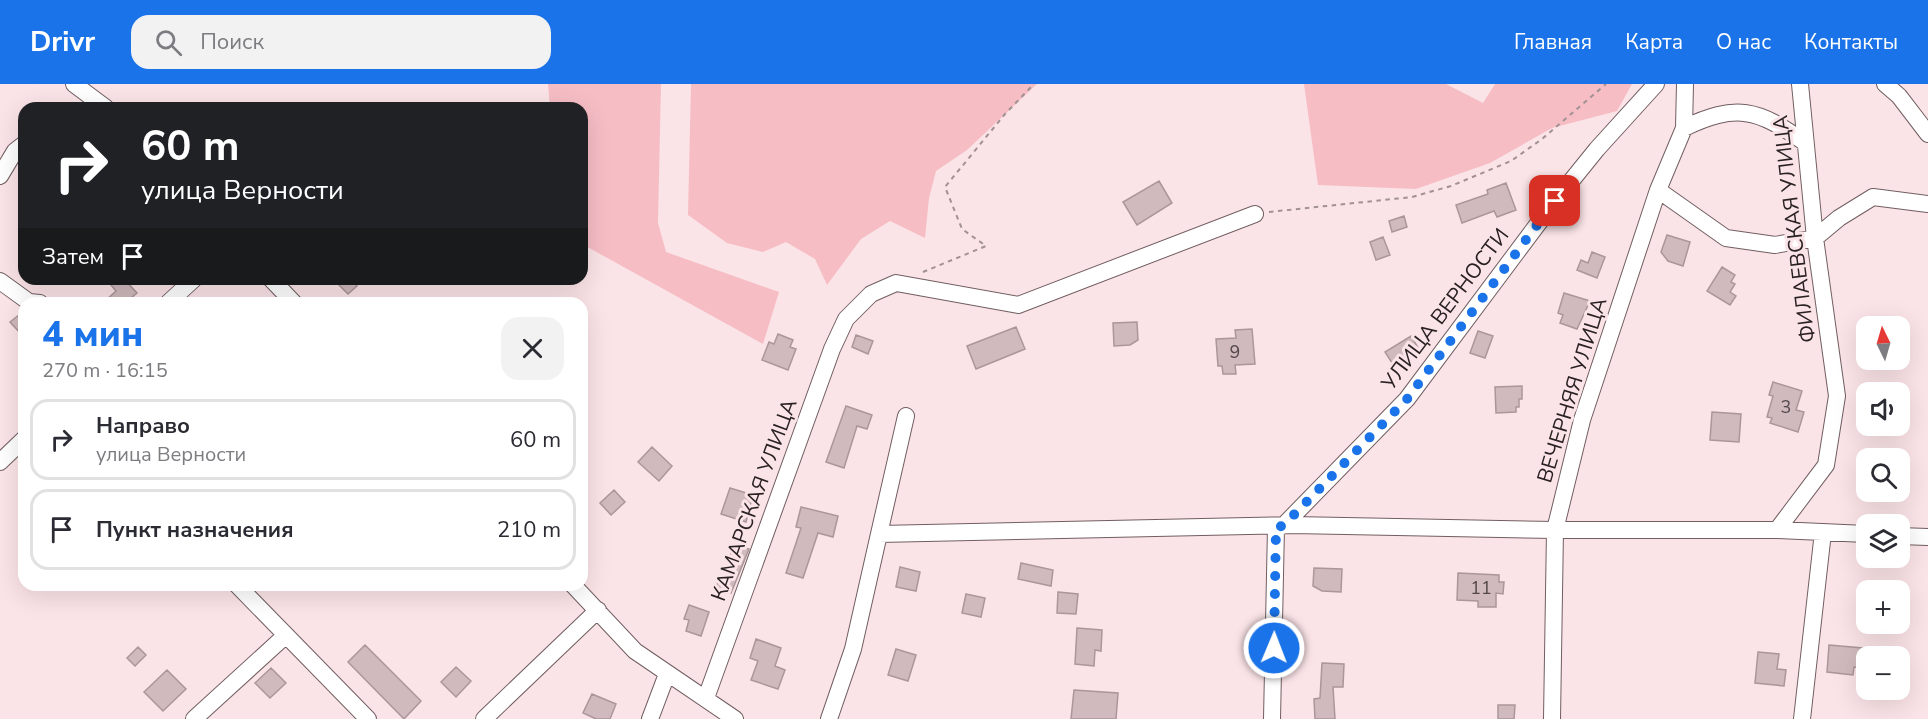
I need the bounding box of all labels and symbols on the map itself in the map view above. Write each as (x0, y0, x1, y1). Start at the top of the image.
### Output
street label: ФИЛАЕВСКАЯ УЛИЦА (1766, 114, 1822, 344)
pin (1529, 175, 1580, 226)
street label: УЛИЦА ВЕРНОСТИ (1374, 222, 1515, 396)
street label: ВЕЧЕРНЯЯ УЛИЦА (1531, 294, 1613, 486)
north arrow (1856, 316, 1910, 370)
house number: 9 (1230, 340, 1240, 364)
street label: КАМАРСКАЯ УЛИЦА (704, 395, 804, 605)
house number: 3 (1781, 395, 1791, 419)
house number: 11 (1470, 576, 1492, 600)
position arrow (1242, 616, 1306, 680)

